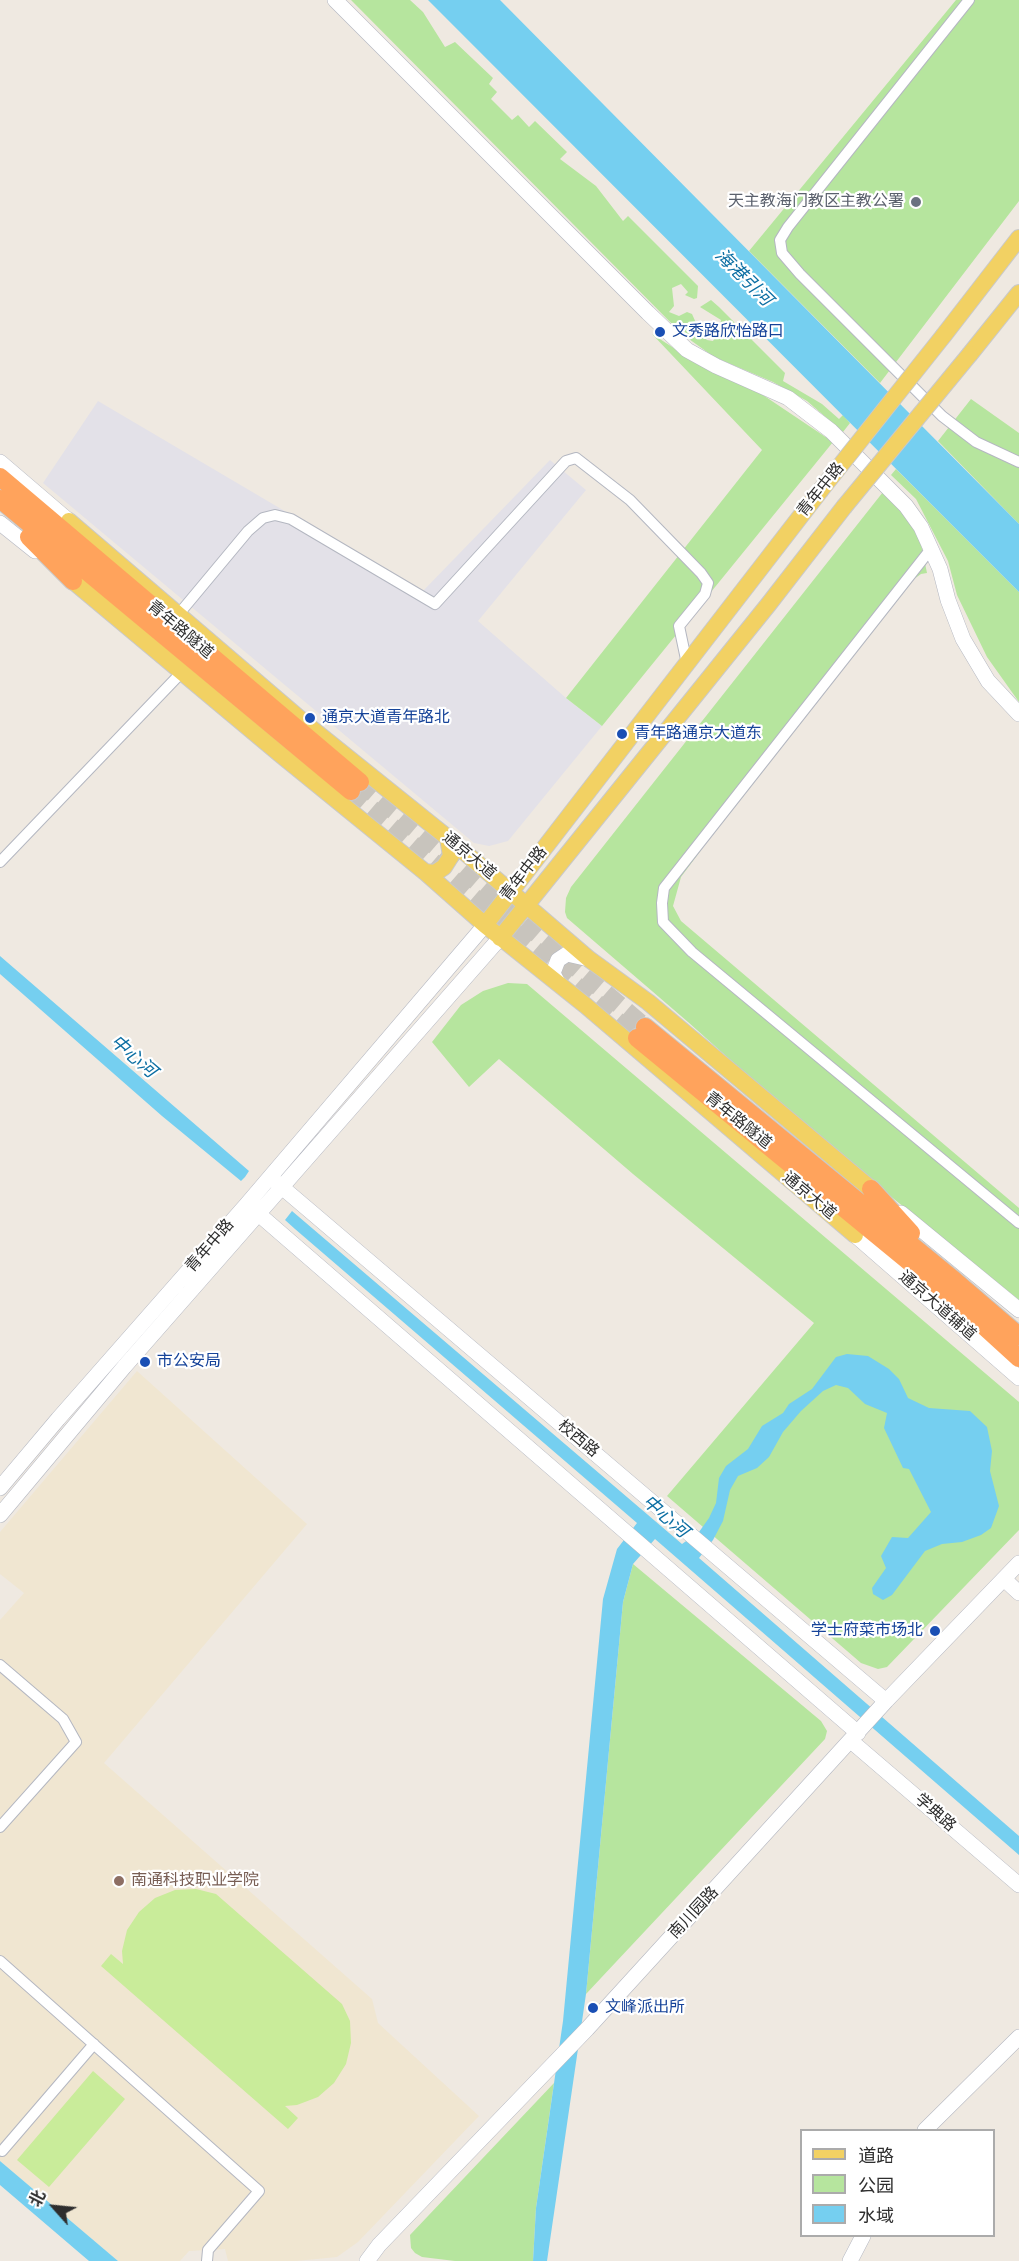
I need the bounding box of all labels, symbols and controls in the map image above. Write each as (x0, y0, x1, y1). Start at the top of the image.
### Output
place label: 天主教海门教区主教公署 (728, 192, 904, 212)
marker: 天主教海门教区主教公署 (909, 195, 923, 209)
water label: 海港引河 (710, 245, 776, 311)
place label: 文秀路欣怡路口 (672, 322, 784, 342)
marker: 文秀路欣怡路口 (653, 325, 667, 339)
street label: 青年中路 (793, 459, 849, 521)
street label: 青年路隧道 (143, 597, 217, 663)
place label: 通京大道青年路北 (322, 708, 450, 728)
marker: 通京大道青年路北 (303, 711, 317, 725)
place label: 青年路通京大道东 (634, 724, 762, 744)
marker: 青年路通京大道东 (615, 727, 629, 741)
street label: 通京大道 (438, 828, 500, 884)
street label: 青年中路 (497, 843, 551, 905)
water label: 中心河 (106, 1031, 160, 1083)
street label: 青年路隧道 (701, 1088, 775, 1154)
street label: 通京大道 (778, 1168, 840, 1224)
street label: 青年中路 (182, 1216, 238, 1276)
street label: 通京大道辅道 (894, 1267, 980, 1345)
place label: 市公安局 (157, 1352, 221, 1372)
marker: 市公安局 (138, 1355, 152, 1369)
street label: 校西路 (553, 1416, 603, 1462)
water label: 中心河 (638, 1491, 692, 1543)
place label: 学士府菜市场北 (811, 1621, 923, 1641)
marker: 学士府菜市场北 (928, 1624, 942, 1638)
street label: 学典路 (911, 1790, 959, 1836)
place label: 南通科技职业学院 (131, 1871, 259, 1891)
marker: 南通科技职业学院 (112, 1874, 126, 1888)
street label: 南川园路 (665, 1883, 723, 1943)
place label: 文峰派出所 (605, 1998, 685, 2018)
marker: 文峰派出所 (586, 2001, 600, 2015)
legend (800, 2129, 995, 2237)
text: 道路 (858, 2145, 894, 2167)
text: 公园 (858, 2175, 894, 2197)
north arrow (24, 2177, 84, 2237)
text: 北 (25, 2187, 51, 2211)
text: 水域 (858, 2205, 894, 2227)

